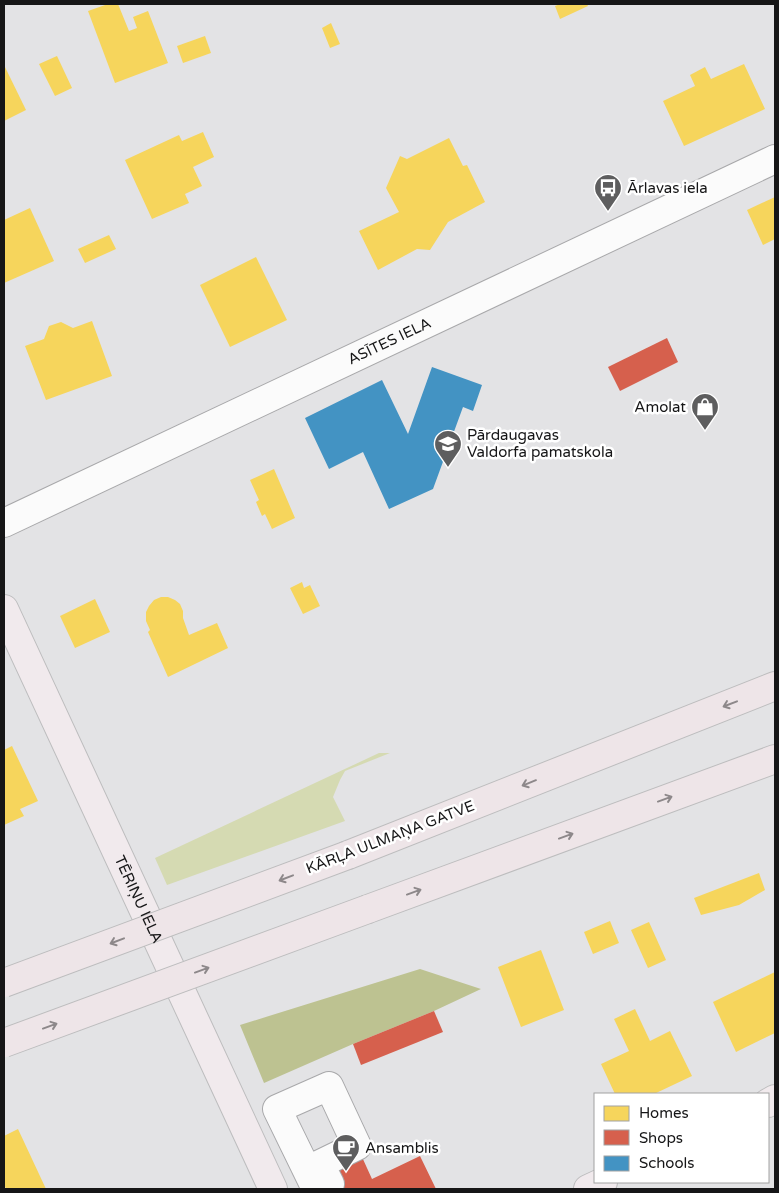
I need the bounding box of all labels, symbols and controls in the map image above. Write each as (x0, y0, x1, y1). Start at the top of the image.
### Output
bus stop icon: Ārlavas iela (593, 173, 623, 212)
place label: Ārlavas iela (627, 179, 708, 197)
street label: ASĪTES IELA (345, 314, 434, 368)
shop icon: Amolat (690, 392, 720, 431)
place label: Amolat (634, 398, 686, 416)
place label: Pārdaugavas Valdorfa pamatskola (467, 426, 613, 461)
school or university icon: Pārdaugavas Valdorfa pamatskola (433, 429, 463, 468)
one-way arrow (723, 700, 738, 709)
one-way arrow (522, 779, 538, 788)
one-way arrow (657, 794, 672, 803)
street label: KĀRĻA ULMAŅA GATVE (303, 796, 477, 878)
one-way arrow (558, 831, 573, 840)
street label: TĒRIŅU IELA (111, 853, 167, 946)
one-way arrow (279, 874, 294, 883)
one-way arrow (406, 887, 421, 896)
one-way arrow (110, 937, 125, 946)
one-way arrow (194, 965, 209, 974)
one-way arrow (41, 1021, 57, 1030)
legend (594, 1093, 769, 1183)
text: Homes (639, 1104, 689, 1122)
text: Shops (639, 1129, 683, 1147)
cafe icon: Ansamblis (331, 1133, 361, 1172)
place label: Ansamblis (365, 1139, 439, 1157)
text: Schools (639, 1154, 695, 1172)

